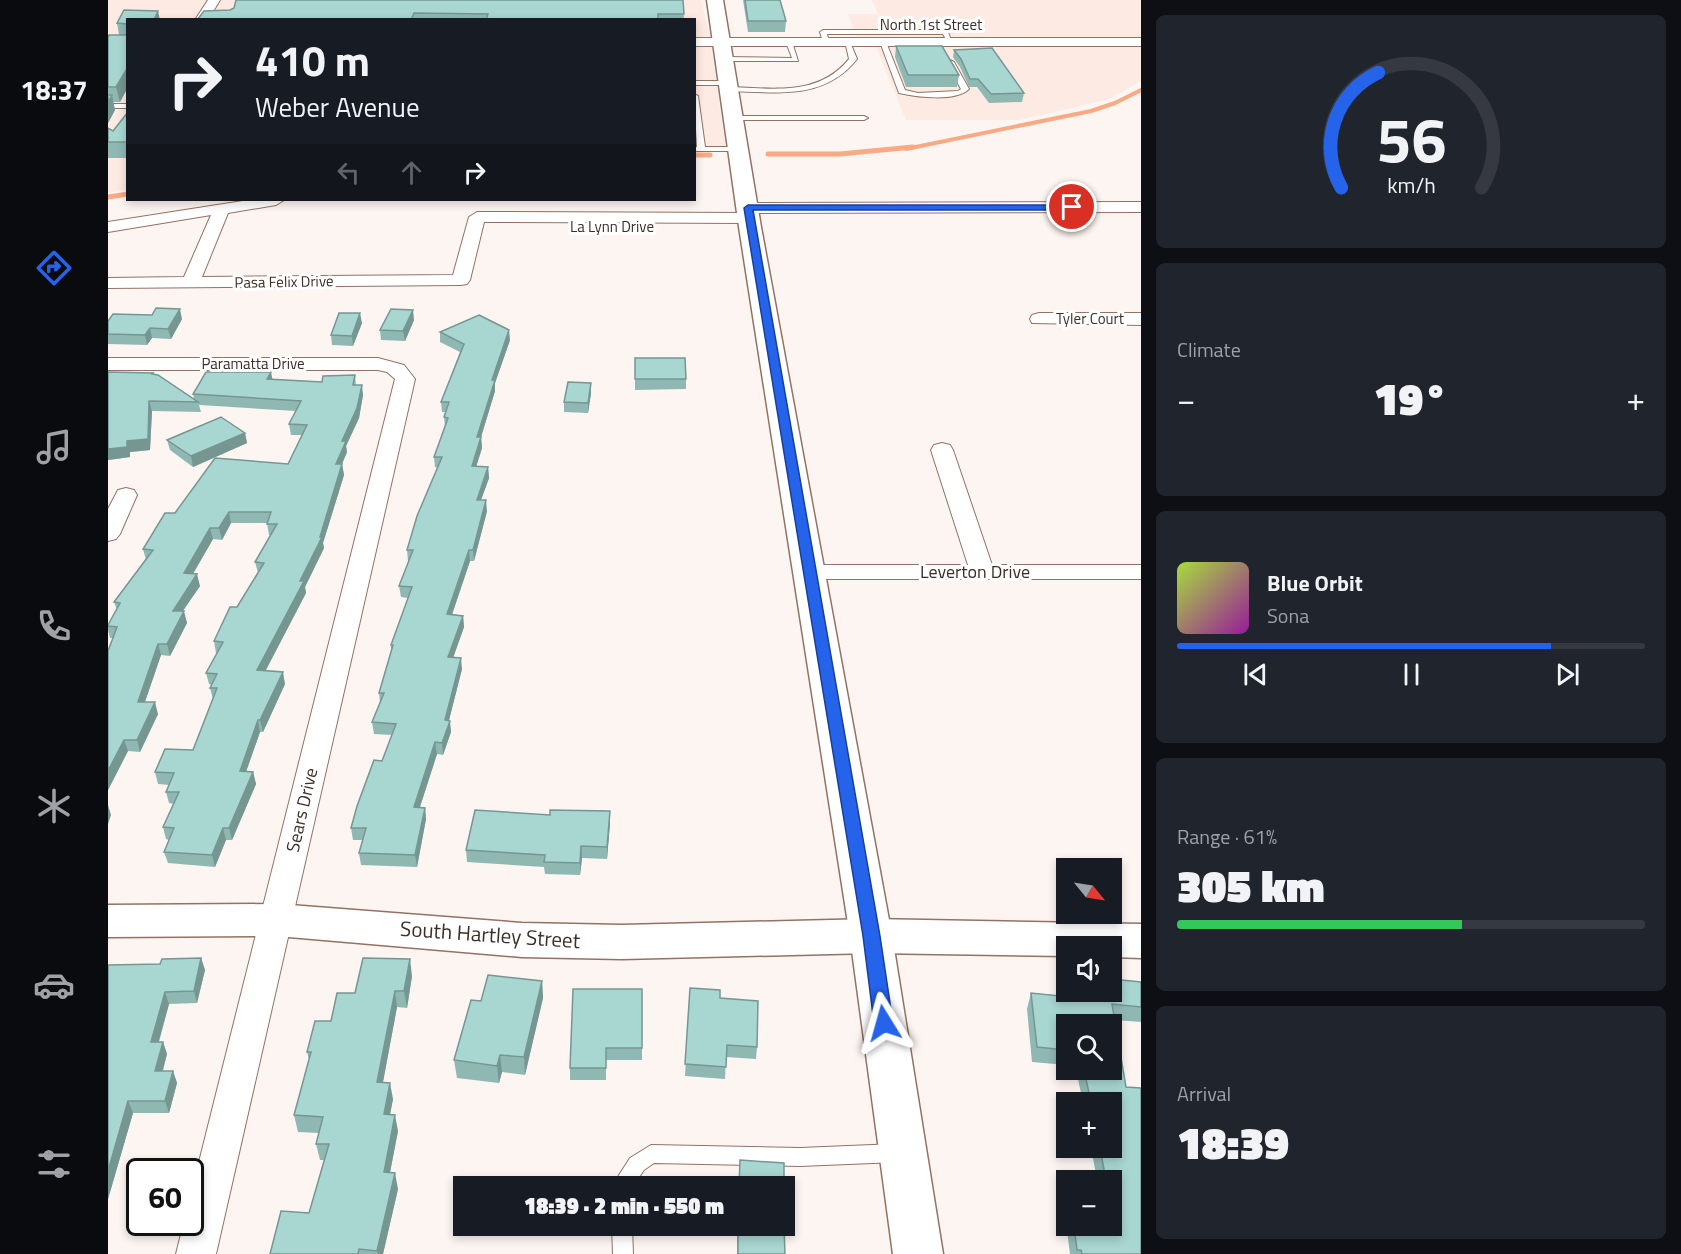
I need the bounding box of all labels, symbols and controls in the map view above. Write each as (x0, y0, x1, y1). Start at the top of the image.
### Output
street label: North 1st Street (880, 13, 983, 36)
text: 410 m (255, 28, 370, 92)
icon: right (156, 42, 234, 120)
text: 18:37 (20, 69, 88, 110)
text: Weber Avenue (255, 86, 420, 127)
text: 56 (1376, 92, 1446, 187)
icon: left (332, 156, 365, 189)
icon: ahead (395, 156, 428, 189)
icon: right (458, 156, 491, 189)
text: km/h (1387, 170, 1435, 202)
pin (1046, 181, 1097, 232)
icon: arrive (1055, 190, 1088, 223)
street label: La Lynn Drive (570, 215, 654, 238)
icon: directions (33, 247, 75, 289)
street label: Pasa Felix Drive (234, 269, 334, 294)
street label: Tyler Court (1056, 307, 1125, 330)
text: Climate (1177, 334, 1241, 365)
street label: Paramatta Drive (201, 352, 305, 375)
text: 19° (1374, 364, 1448, 432)
text: − (1177, 374, 1195, 424)
text: + (1627, 374, 1645, 424)
icon: music (33, 426, 75, 468)
street label: Leverton Drive (920, 558, 1030, 585)
text: Blue Orbit (1267, 566, 1363, 600)
text: Sona (1267, 600, 1309, 631)
icon: phone (33, 605, 75, 647)
icon: previous (1239, 658, 1272, 691)
icon: pause (1395, 658, 1428, 691)
icon: next (1551, 658, 1584, 691)
street label: Sears Drive (279, 765, 324, 855)
icon: climate (33, 785, 75, 827)
text: Range · 61% (1177, 821, 1277, 852)
text: 305 km (1177, 851, 1325, 919)
north arrow (1056, 858, 1122, 924)
map controls (1056, 858, 1122, 1236)
street label: South Hartley Street (399, 912, 582, 956)
button: sound (1056, 936, 1122, 1002)
icon: car (33, 964, 75, 1006)
position arrow (852, 991, 916, 1055)
button: search (1056, 1014, 1122, 1080)
text: Arrival (1177, 1078, 1231, 1109)
button: + (1056, 1092, 1122, 1158)
text: 18:39 (1177, 1108, 1289, 1176)
icon: filters (33, 1143, 75, 1185)
speed limit sign: 60 (126, 1158, 204, 1236)
button: − (1056, 1170, 1122, 1236)
text: 18:39 · 2 min · 550 m (524, 1189, 724, 1223)

